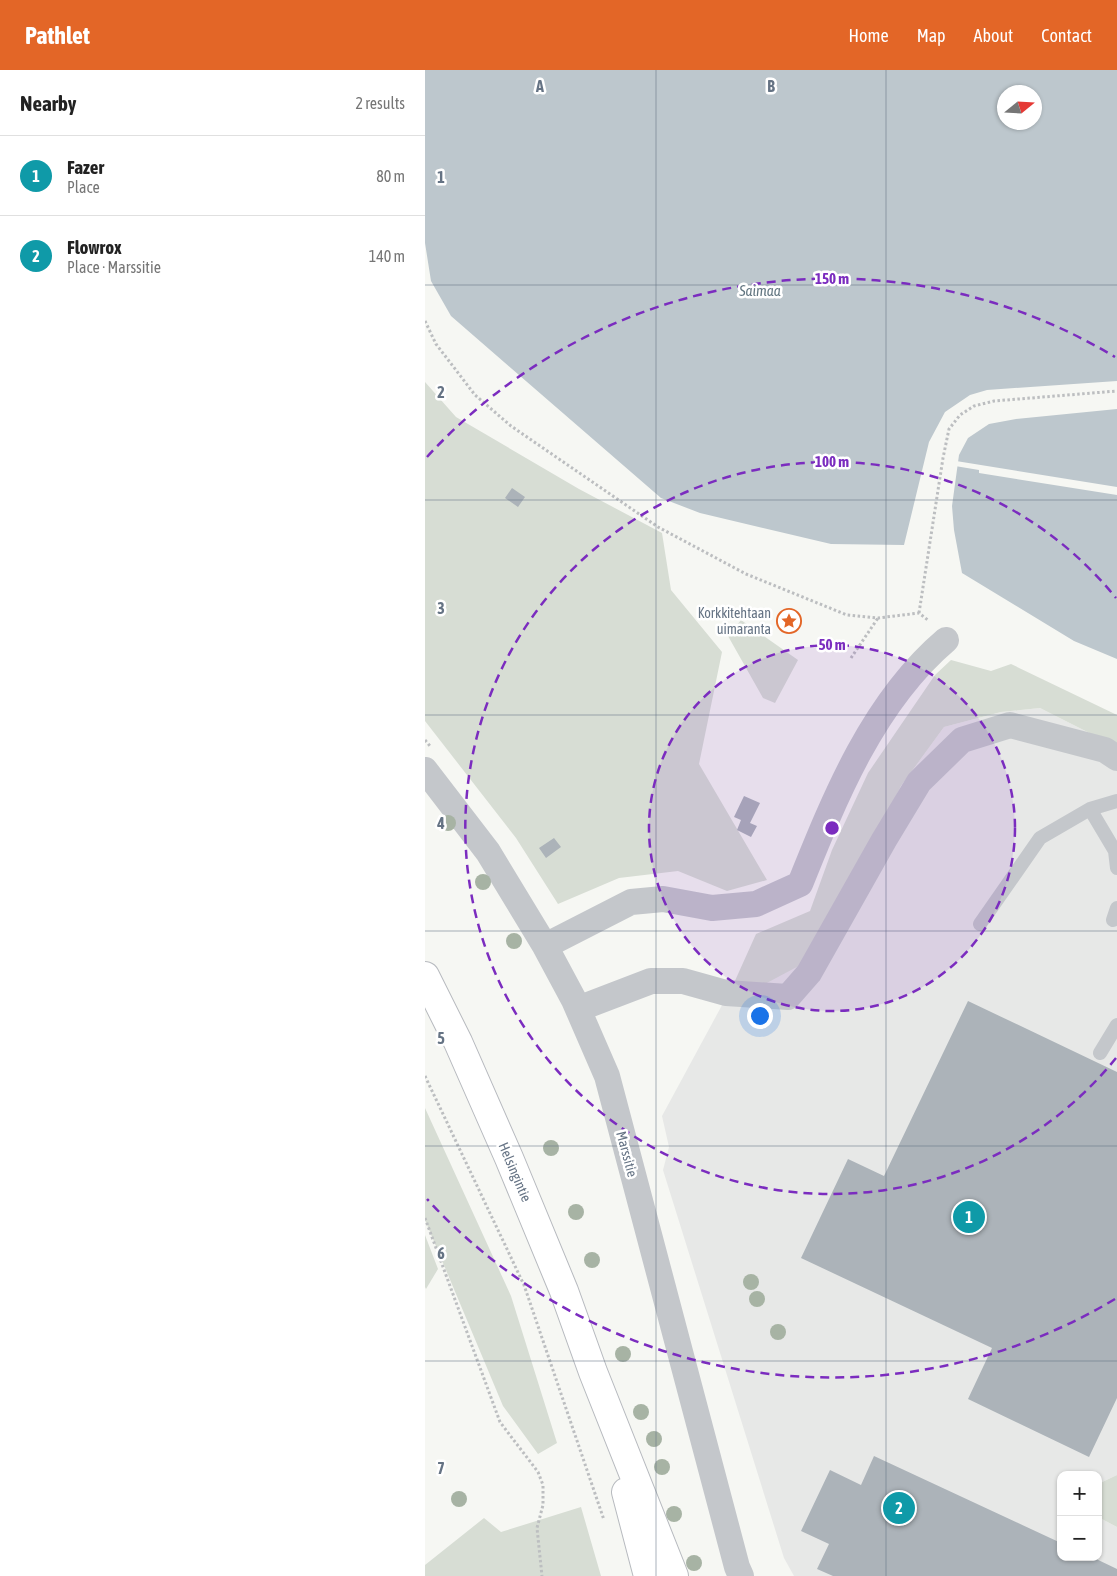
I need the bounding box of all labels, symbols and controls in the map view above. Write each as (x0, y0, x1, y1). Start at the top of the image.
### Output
text: Pathlet (25, 22, 90, 49)
text: Home (849, 25, 889, 46)
text: Map (917, 25, 946, 46)
text: About (974, 25, 1013, 46)
text: Contact (1041, 25, 1092, 46)
text: A (535, 77, 544, 95)
text: B (767, 77, 775, 95)
north arrow (997, 85, 1042, 130)
text: Nearby (20, 91, 76, 115)
text: 2 results (355, 94, 405, 112)
text: Fazer (67, 156, 104, 178)
text: 1 (32, 167, 40, 185)
text: 80 m (376, 167, 405, 185)
text: 1 (437, 168, 445, 186)
text: Place (67, 178, 100, 196)
text: Flowrox (67, 236, 122, 258)
text: 2 (32, 247, 40, 265)
text: 140 m (369, 247, 405, 265)
text: Place · Marssitie (67, 258, 161, 276)
text: 150 m (815, 270, 849, 287)
water label: Saimaa (738, 282, 781, 299)
text: 2 (437, 383, 445, 401)
text: 100 m (815, 453, 849, 470)
text: 3 (437, 599, 445, 617)
place label: Korkkitehtaan uimaranta (698, 605, 771, 637)
place icon: Korkkitehtaan uimaranta (776, 608, 802, 634)
text: 50 m (819, 636, 846, 653)
text: 4 (436, 814, 445, 832)
centre of rings (823, 819, 841, 837)
your location (747, 1003, 773, 1029)
text: 5 (437, 1029, 445, 1047)
street label: Marssitie (613, 1129, 641, 1179)
street label: Helsingintie (495, 1140, 535, 1204)
pin: 1 (953, 1198, 985, 1236)
text: 6 (437, 1244, 445, 1262)
text: 7 (437, 1459, 445, 1477)
map controls (1057, 1471, 1102, 1561)
button: + (1057, 1471, 1102, 1516)
pin: 2 (883, 1489, 915, 1527)
button: − (1057, 1516, 1102, 1561)

